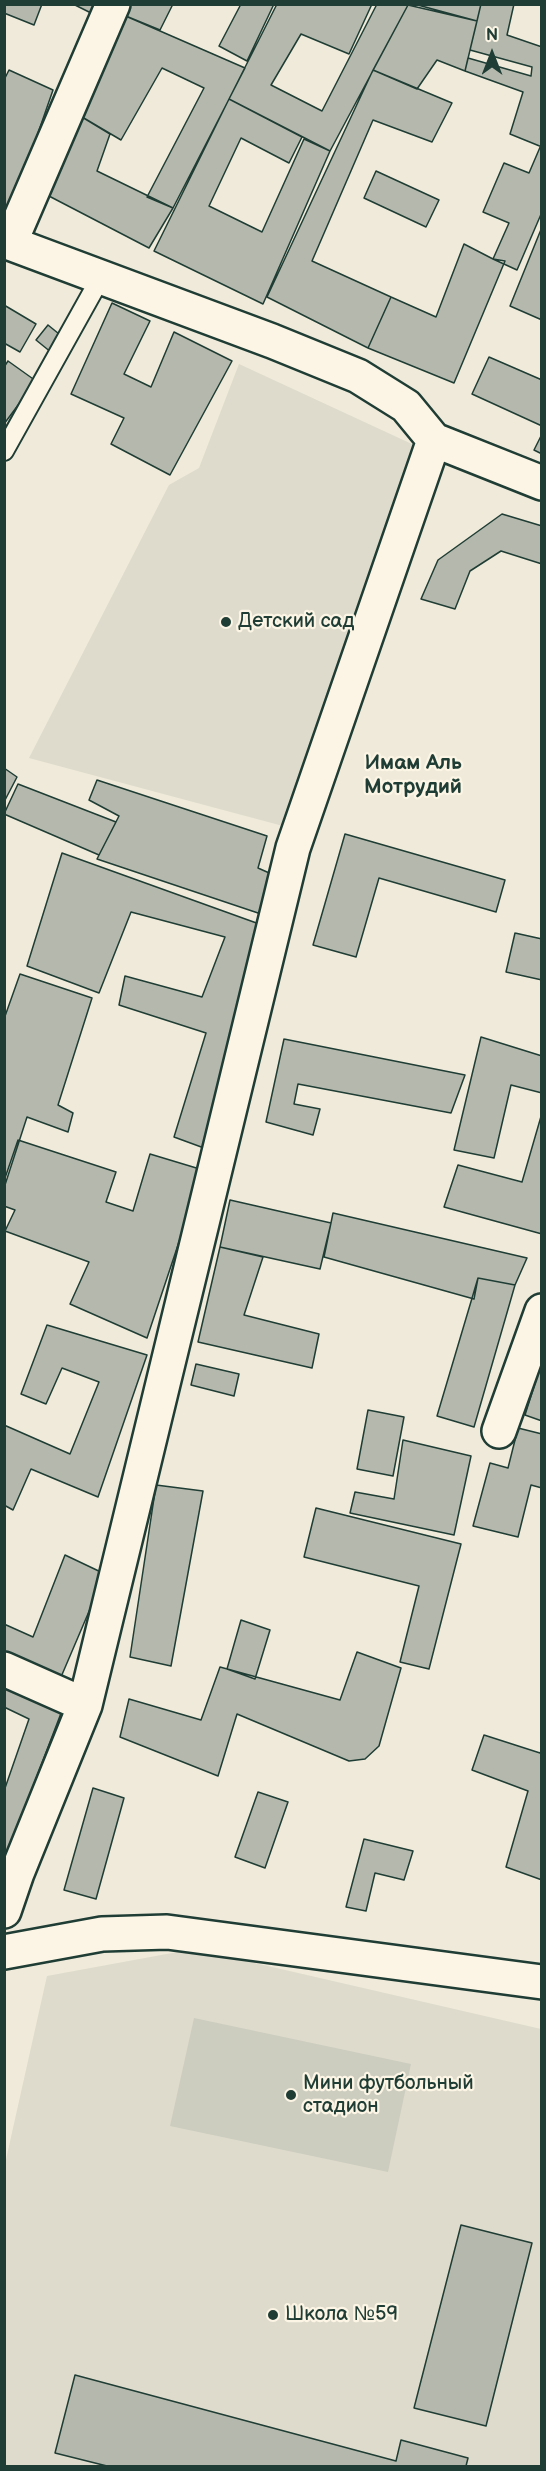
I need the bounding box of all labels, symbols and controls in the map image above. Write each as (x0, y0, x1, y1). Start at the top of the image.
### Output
north arrow (462, 24, 522, 84)
text: N (486, 26, 498, 45)
place label: Детский сад (238, 610, 354, 634)
marker: Детский сад (219, 615, 233, 629)
district label: Имам Аль Мотрудий (364, 751, 462, 801)
place label: Мини футбольный стадион (303, 2072, 474, 2119)
marker: Мини футбольный стадион (284, 2088, 298, 2102)
place label: Школа №59 (285, 2303, 398, 2327)
marker: Школа №59 (266, 2308, 280, 2322)

